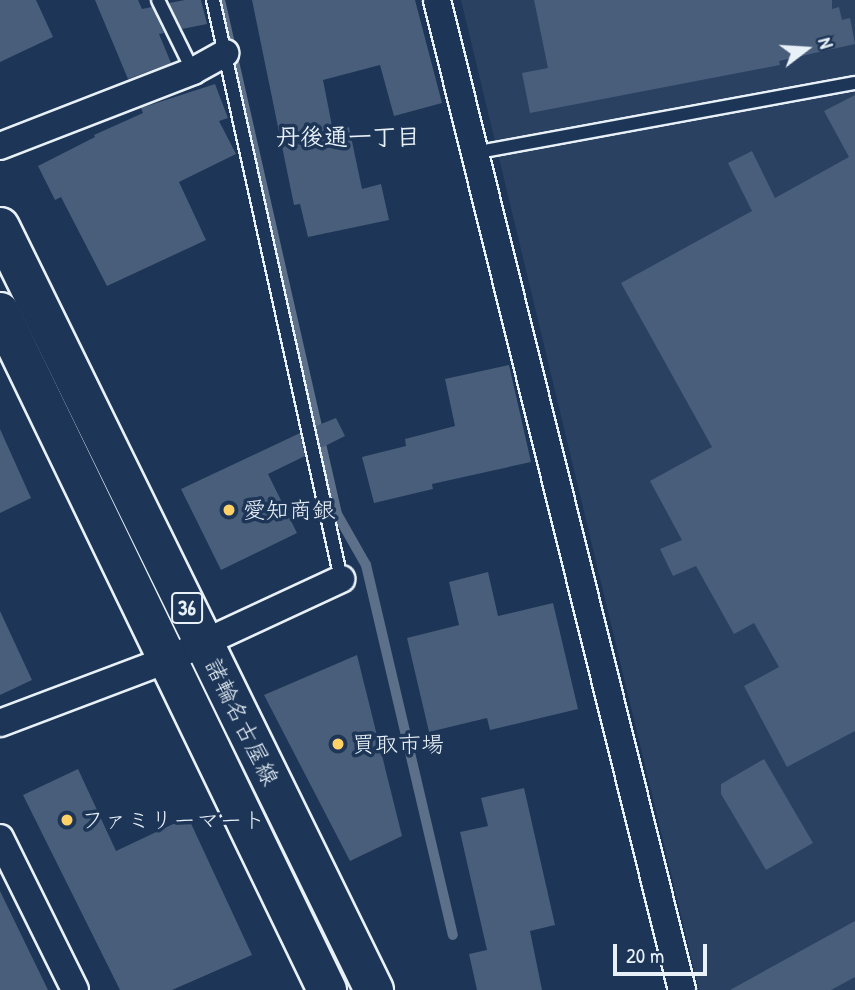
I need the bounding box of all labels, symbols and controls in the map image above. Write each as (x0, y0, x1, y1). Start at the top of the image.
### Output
north arrow (771, 14, 841, 84)
text: N (812, 34, 840, 51)
district label: 丹後通一丁目 (276, 123, 420, 151)
place label: 愛知商銀 (243, 496, 335, 524)
marker: 愛知商銀 (221, 502, 237, 518)
road number: 36 (170, 590, 204, 626)
street label: 諸輪名古屋線 (199, 654, 285, 790)
place label: 買取市場 (352, 730, 444, 758)
marker: 買取市場 (330, 736, 346, 752)
place label: ファミリーマート (81, 806, 265, 834)
marker: ファミリーマート (59, 812, 75, 828)
scale bar (617, 930, 712, 974)
text: 20 m (626, 941, 664, 970)

